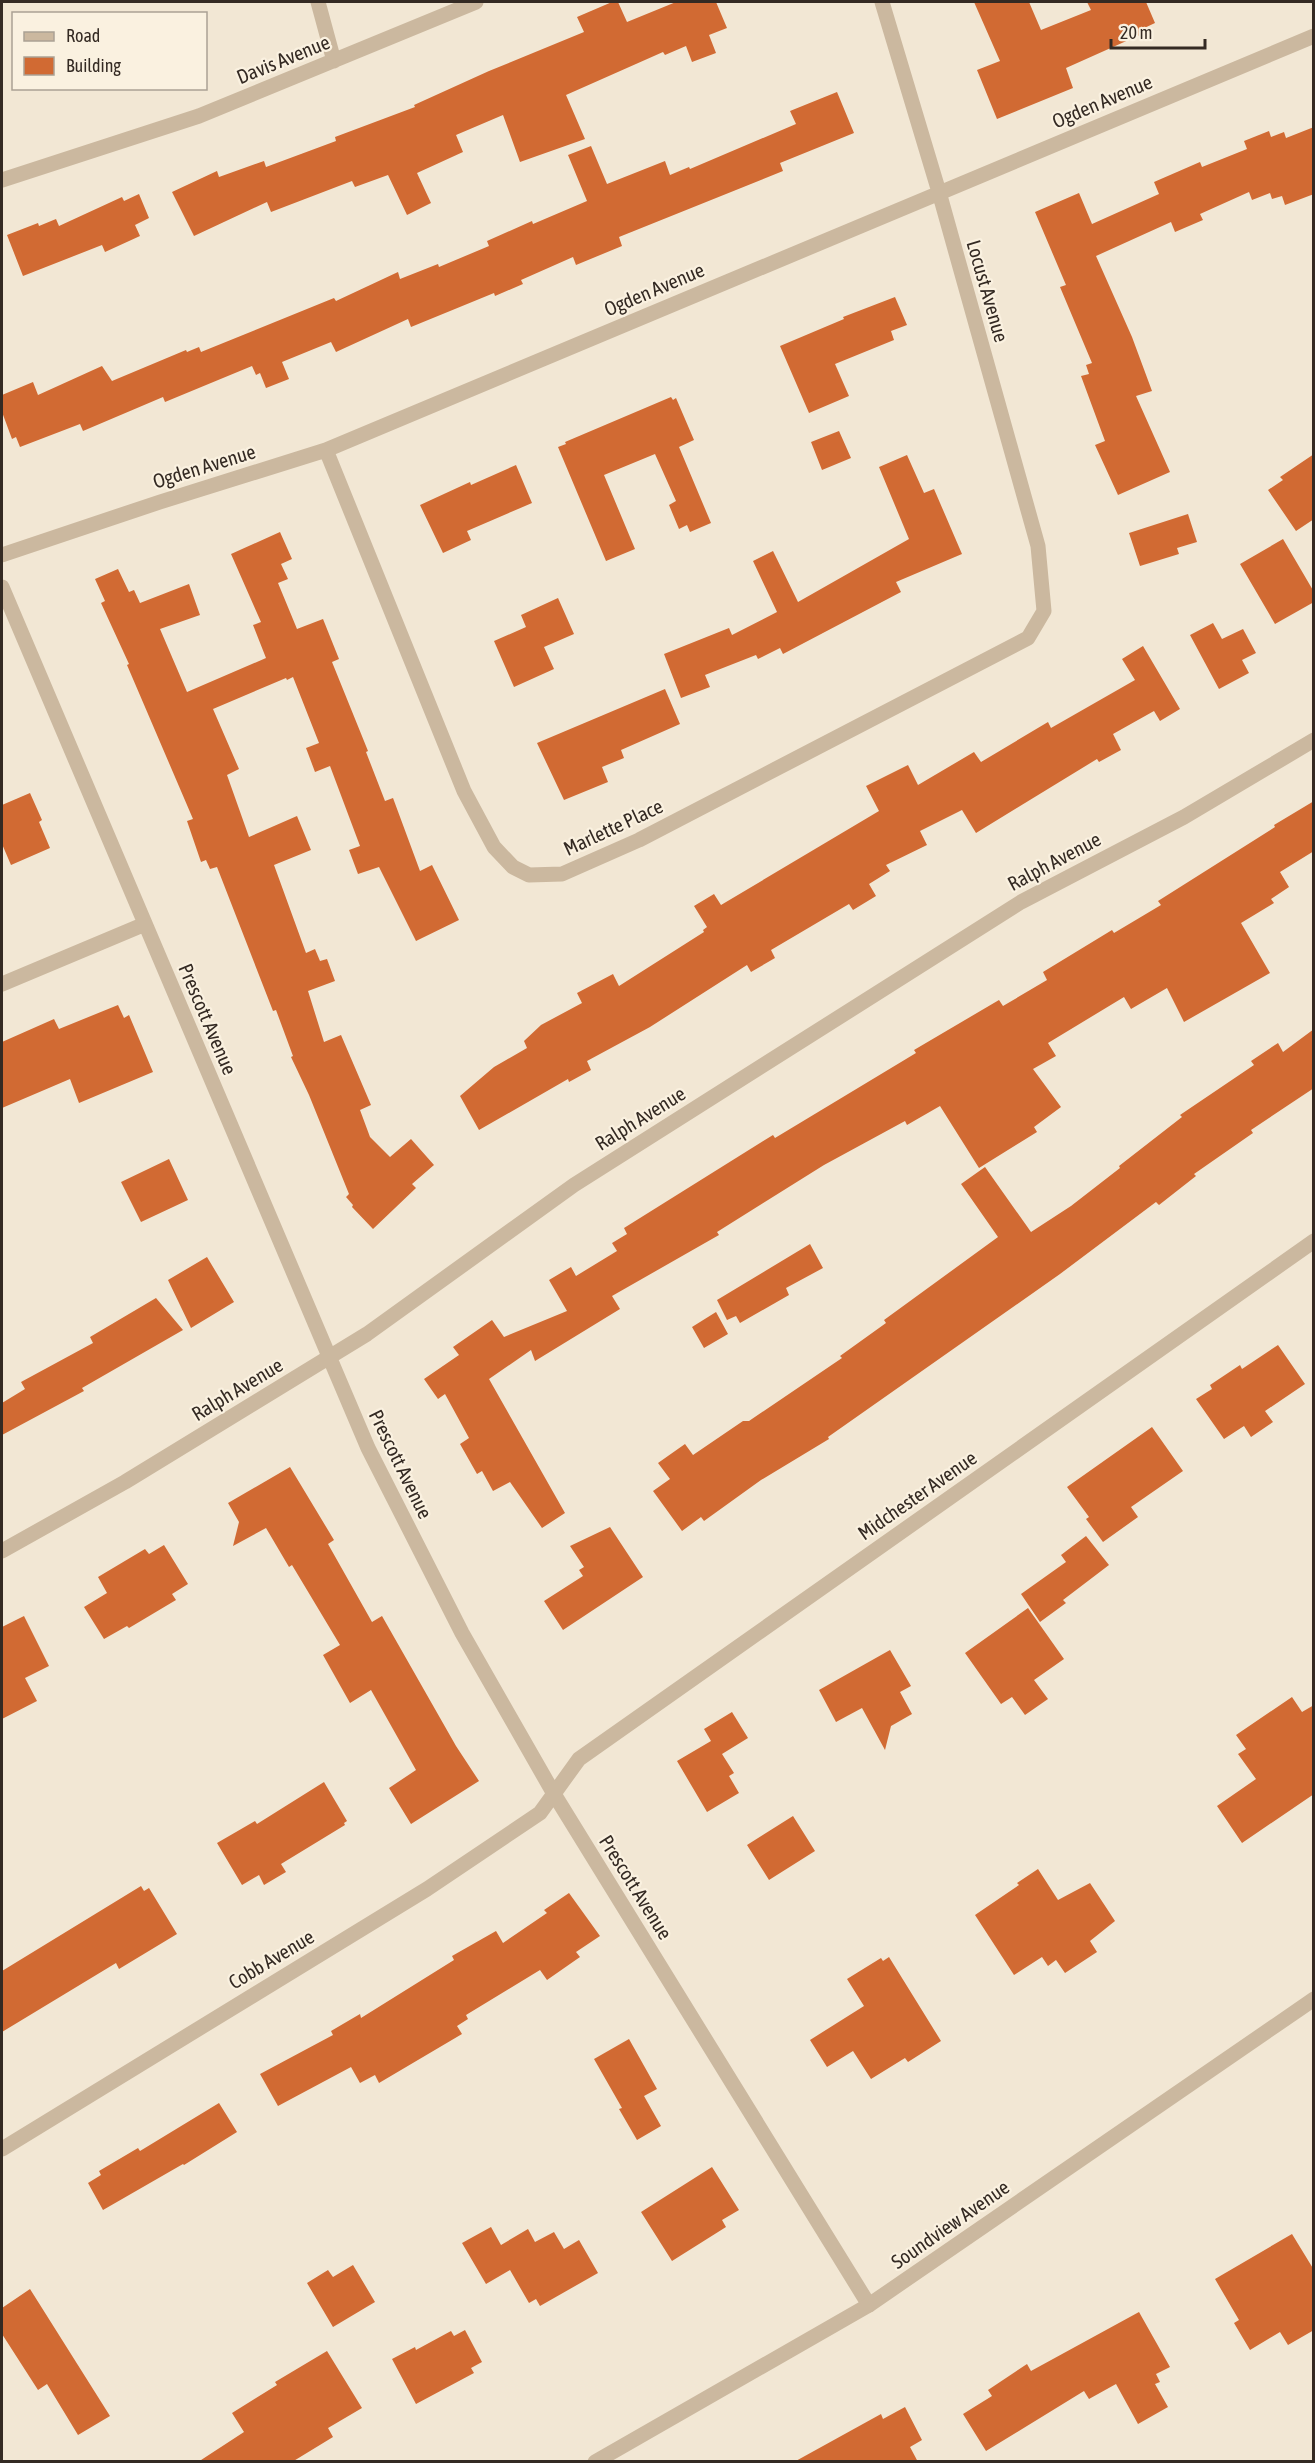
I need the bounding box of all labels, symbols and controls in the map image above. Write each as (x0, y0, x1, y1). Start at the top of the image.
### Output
legend (12, 12, 207, 90)
scale bar (1111, 12, 1206, 50)
text: 20 m (1120, 22, 1152, 43)
text: Road (66, 25, 100, 46)
street label: Davis Avenue (233, 30, 333, 88)
text: Building (66, 55, 121, 76)
street label: Ogden Avenue (1049, 70, 1155, 132)
street label: Locust Avenue (962, 237, 1014, 345)
street label: Ogden Avenue (601, 258, 707, 320)
street label: Ogden Avenue (150, 439, 258, 493)
street label: Marlette Place (560, 794, 666, 860)
street label: Ralph Avenue (1004, 827, 1104, 895)
street label: Prescott Avenue (174, 960, 242, 1078)
street label: Ralph Avenue (591, 1081, 689, 1155)
street label: Ralph Avenue (187, 1353, 287, 1425)
street label: Prescott Avenue (365, 1406, 437, 1522)
street label: Midchester Avenue (853, 1446, 981, 1544)
street label: Prescott Avenue (595, 1831, 677, 1943)
street label: Cobb Avenue (224, 1925, 318, 1993)
street label: Soundview Avenue (887, 2175, 1013, 2273)

